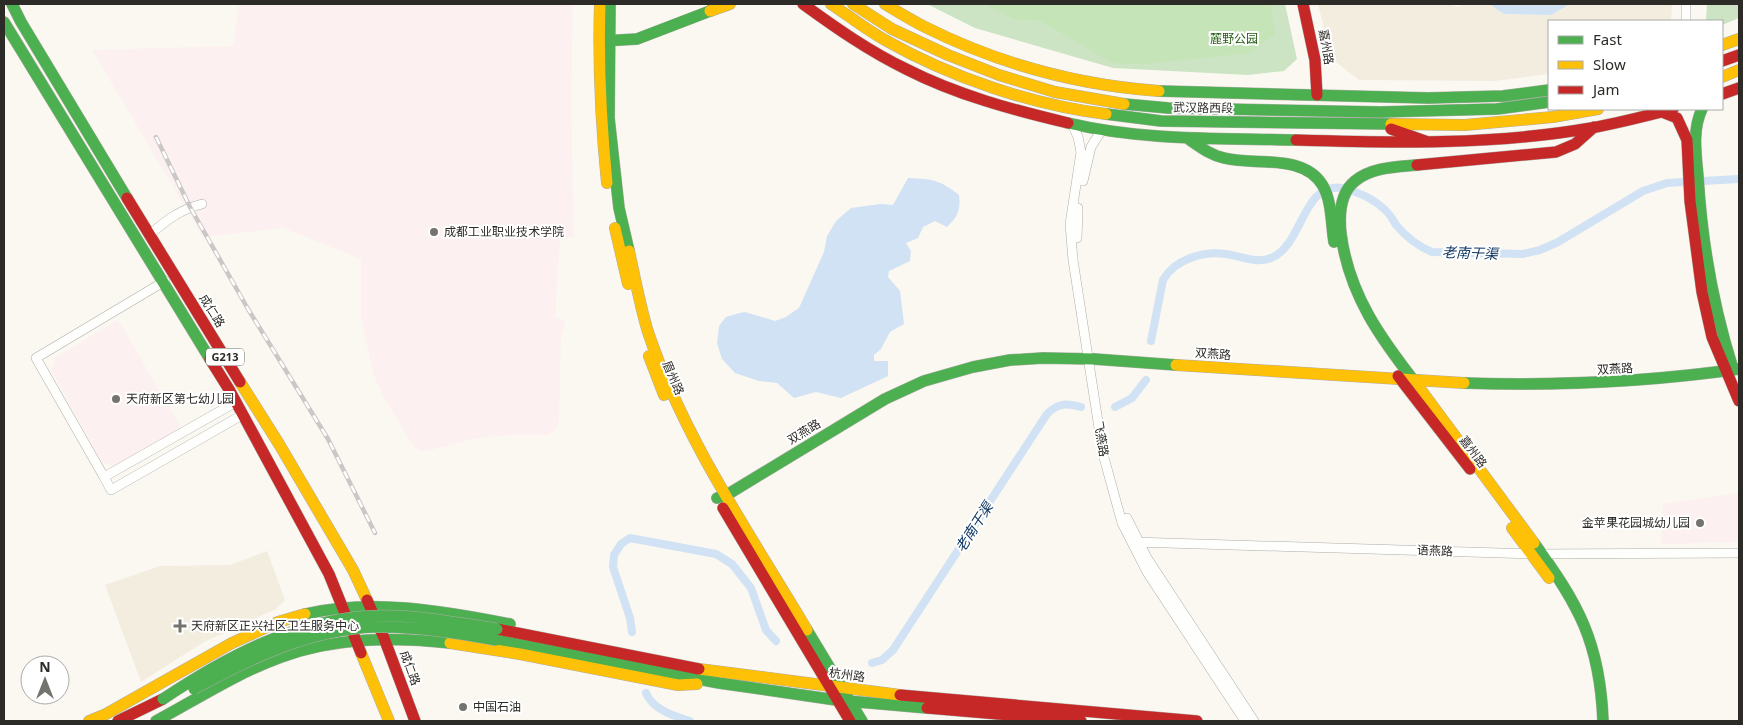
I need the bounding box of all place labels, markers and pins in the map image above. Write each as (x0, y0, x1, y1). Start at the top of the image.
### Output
place label: 成都工业职业技术学院 (444, 223, 564, 240)
marker: 成都工业职业技术学院 (428, 226, 440, 238)
place label: 天府新区第七幼儿园 (126, 390, 234, 407)
marker: 天府新区第七幼儿园 (110, 393, 122, 405)
place label: 金苹果花园城幼儿园 (1582, 514, 1690, 531)
marker: 金苹果花园城幼儿园 (1694, 517, 1706, 529)
place label: 天府新区正兴社区卫生服务中心 (191, 617, 359, 634)
marker: 天府新区正兴社区卫生服务中心 (173, 619, 187, 633)
place label: 中国石油 (473, 698, 521, 715)
marker: 中国石油 (457, 701, 469, 713)

